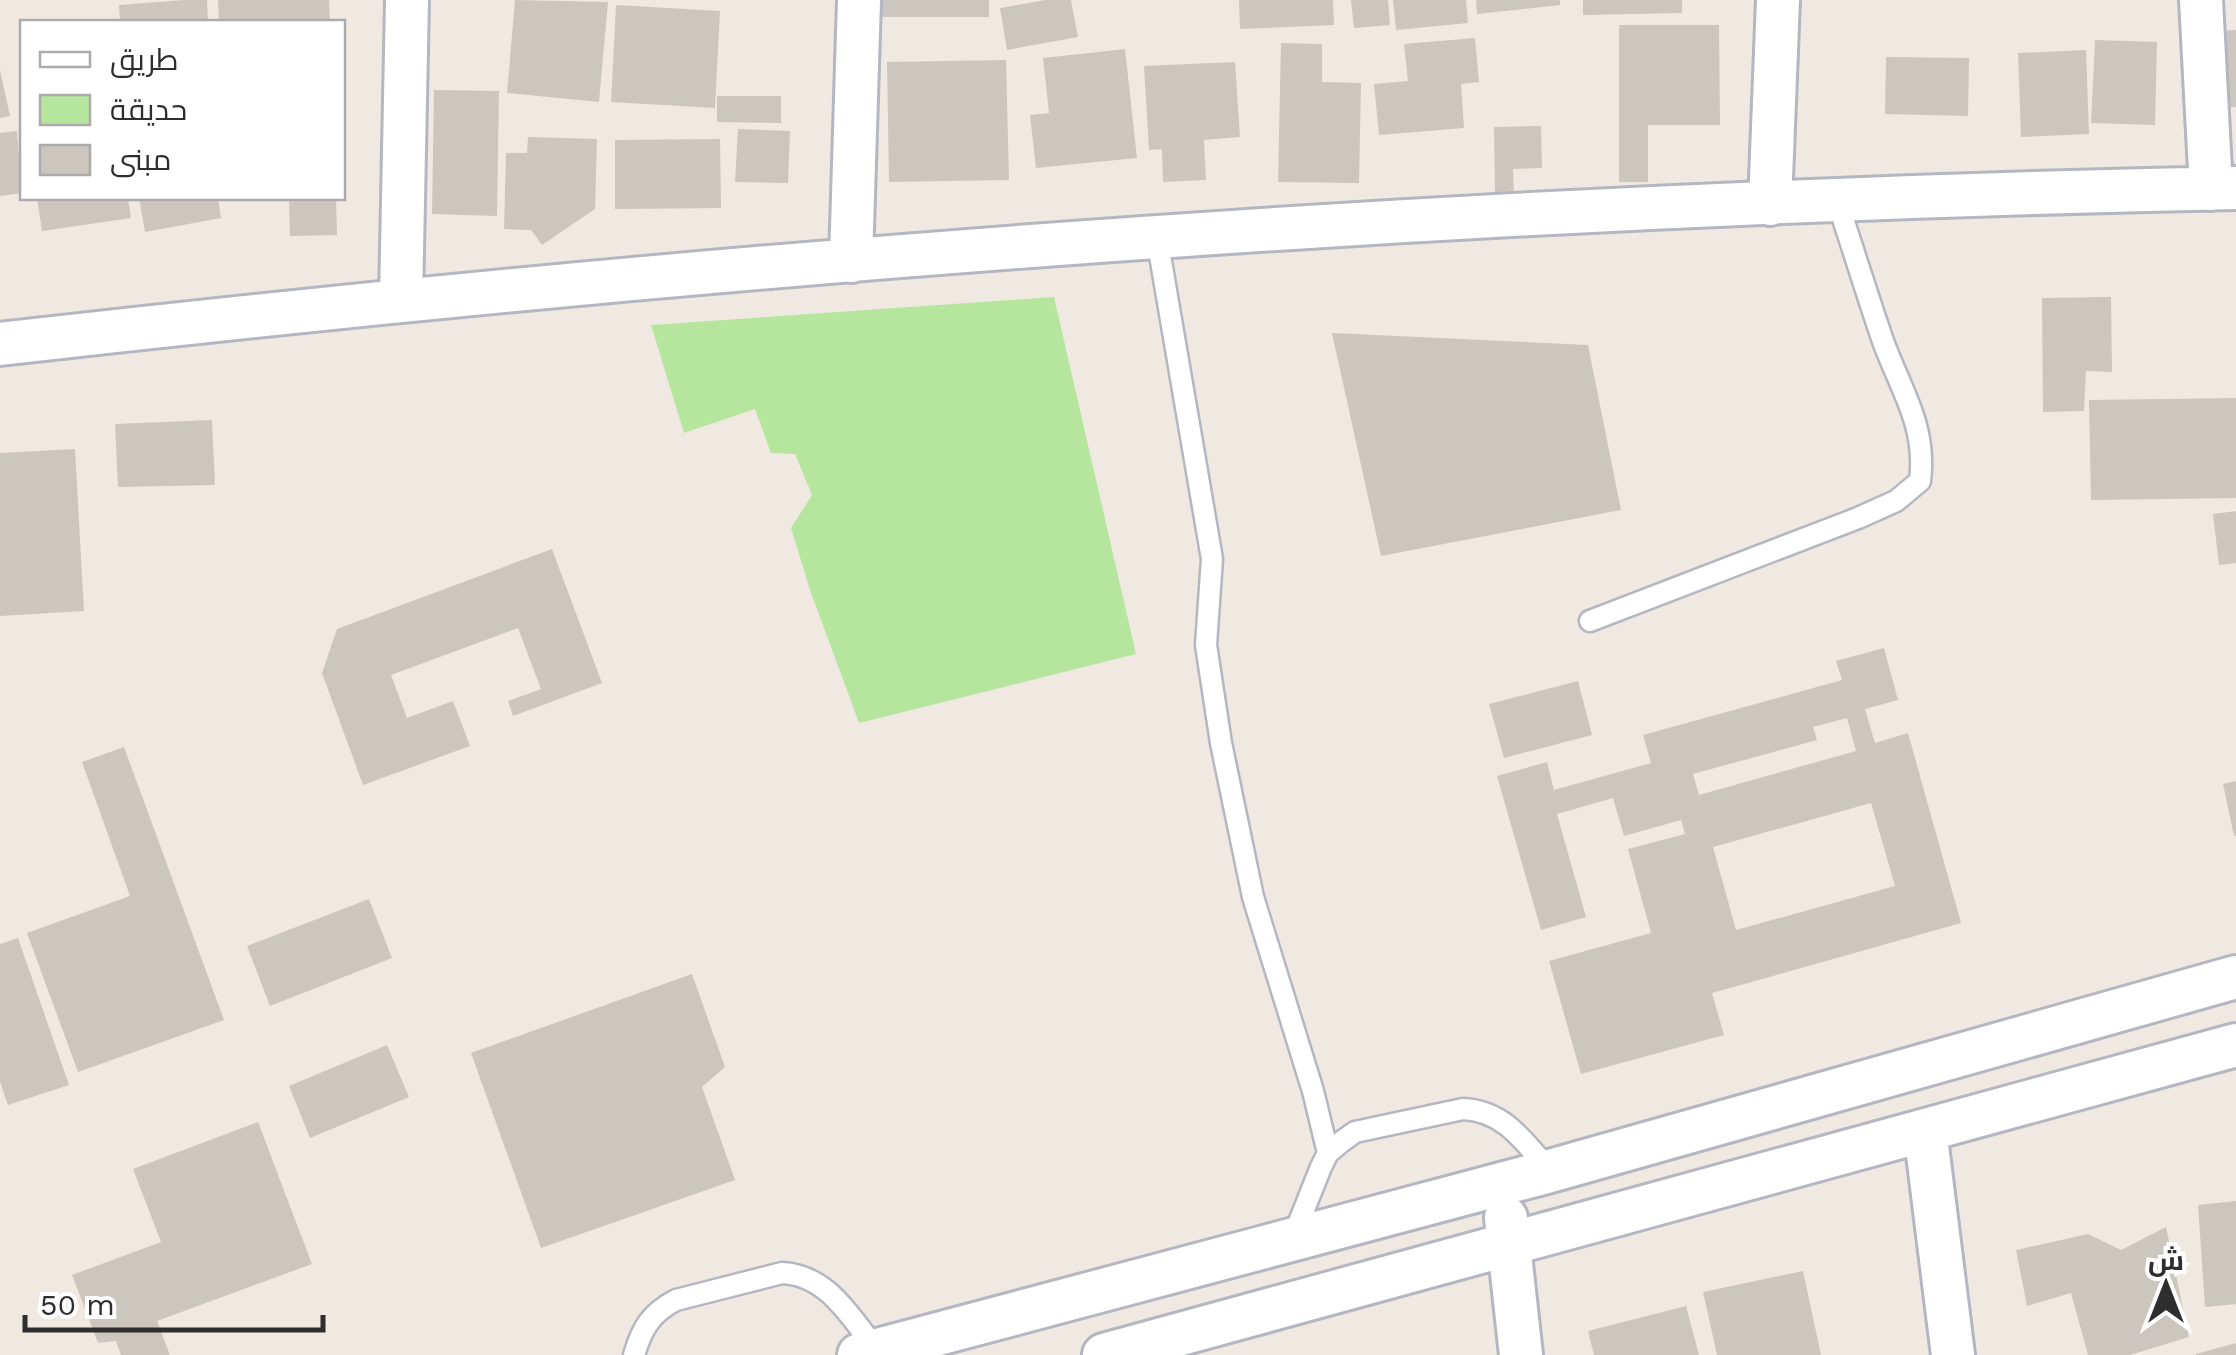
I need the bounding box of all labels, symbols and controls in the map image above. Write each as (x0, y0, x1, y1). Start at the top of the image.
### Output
legend (20, 20, 345, 200)
text: طريق (110, 42, 179, 78)
text: حديقة (110, 92, 187, 127)
text: مبنى (110, 142, 171, 178)
north arrow (2116, 1235, 2216, 1335)
text: ش (2148, 1244, 2184, 1277)
scale bar (25, 1270, 322, 1332)
text: 50 m (40, 1287, 115, 1322)

